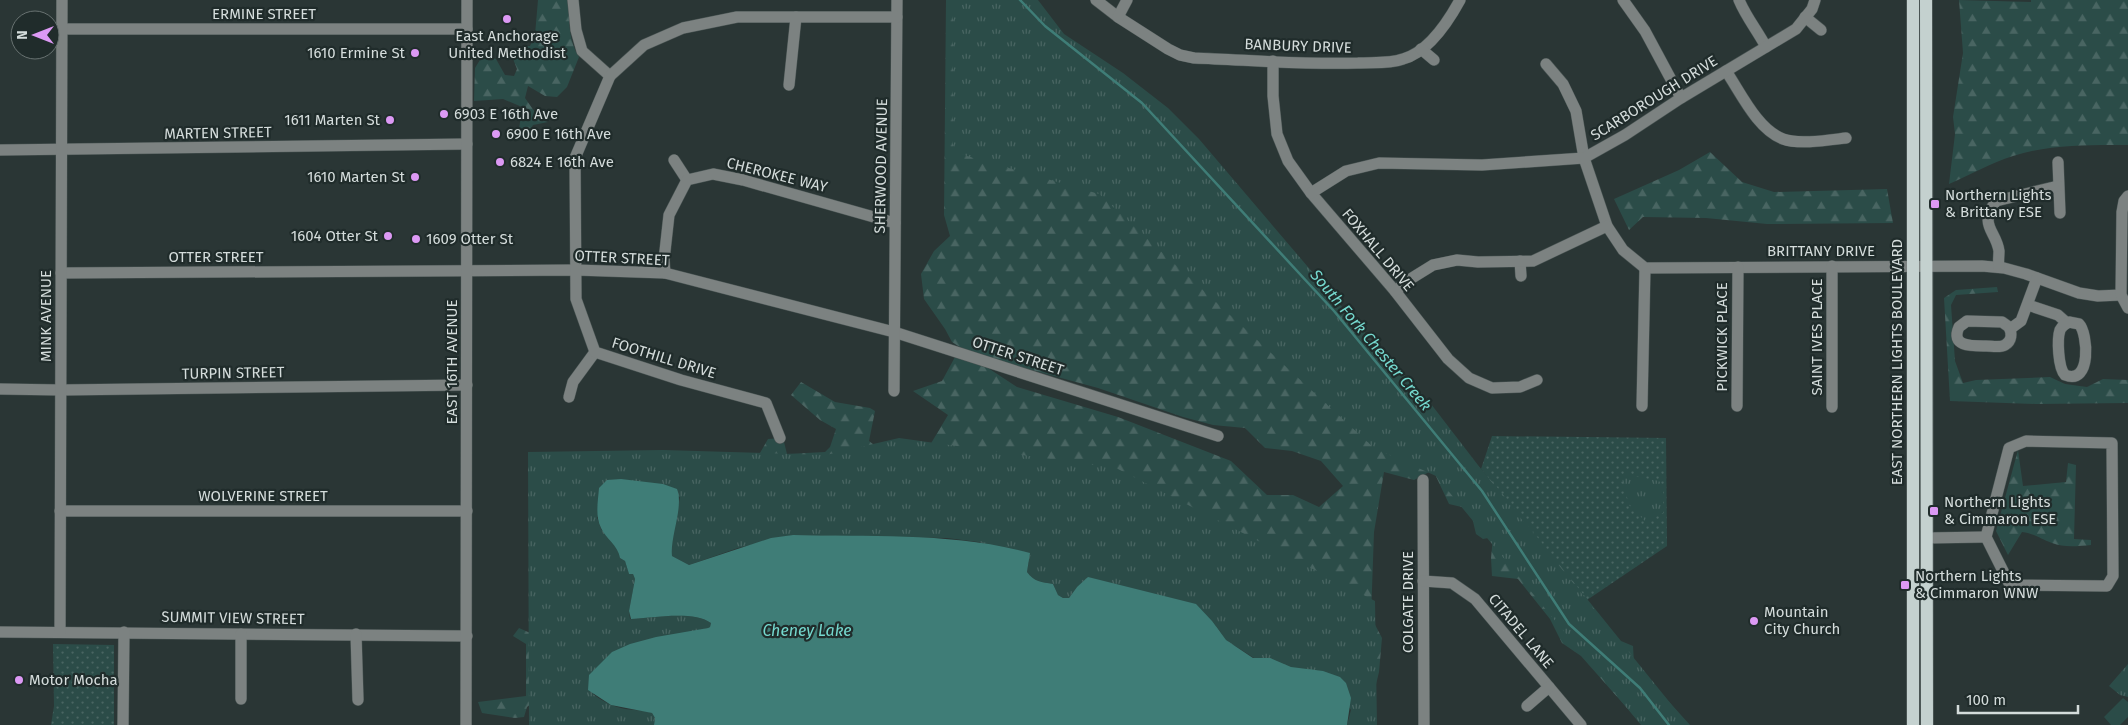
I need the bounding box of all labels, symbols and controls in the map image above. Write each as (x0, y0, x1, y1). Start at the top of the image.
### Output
street label: ERMINE STREET (212, 5, 316, 23)
north arrow (10, 10, 60, 60)
marker: East Anchorage United Methodist (501, 13, 513, 25)
place label: East Anchorage United Methodist (448, 27, 566, 62)
text: N (14, 30, 31, 40)
street label: BANBURY DRIVE (1244, 35, 1352, 57)
place label: 1610 Ermine St (307, 44, 406, 62)
marker: 1610 Ermine St (409, 47, 421, 59)
street label: SCARBOROUGH DRIVE (1587, 52, 1721, 144)
street label: SHERWOOD AVENUE (871, 98, 891, 234)
place label: 6903 E 16th Ave (454, 105, 558, 123)
marker: 6903 E 16th Ave (438, 108, 450, 120)
place label: 1611 Marten St (284, 111, 381, 129)
marker: 1611 Marten St (384, 114, 396, 126)
street label: MARTEN STREET (164, 123, 272, 143)
place label: 6900 E 16th Ave (506, 125, 611, 143)
marker: 6900 E 16th Ave (490, 128, 502, 140)
place label: 6824 E 16th Ave (510, 153, 614, 171)
street label: CHEROKEE WAY (725, 154, 830, 196)
marker: 6824 E 16th Ave (494, 156, 506, 168)
place label: 1610 Marten St (307, 168, 406, 186)
marker: 1610 Marten St (409, 171, 421, 183)
place label: Northern Lights & Brittany ESE (1945, 186, 2051, 221)
marker: Northern Lights & Brittany ESE (1929, 198, 1941, 210)
street label: FOXHALL DRIVE (1338, 205, 1418, 295)
place label: 1604 Otter St (291, 227, 379, 245)
marker: 1604 Otter St (382, 230, 394, 242)
place label: 1609 Otter St (426, 230, 514, 248)
marker: 1609 Otter St (410, 233, 422, 245)
street label: EAST NORTHERN LIGHTS BOULEVARD (1888, 239, 1906, 485)
street label: BRITTANY DRIVE (1767, 242, 1875, 260)
street label: OTTER STREET (574, 247, 670, 269)
street label: OTTER STREET (169, 248, 264, 266)
water label: South Fork Chester Creek (1306, 265, 1436, 415)
street label: MINK AVENUE (37, 270, 55, 362)
street label: SAINT IVES PLACE (1808, 279, 1826, 395)
street label: PICKWICK PLACE (1713, 282, 1731, 392)
street label: EAST 16TH AVENUE (443, 300, 461, 424)
street label: OTTER STREET (970, 333, 1066, 379)
street label: FOOTHILL DRIVE (610, 334, 718, 382)
street label: TURPIN STREET (182, 363, 285, 383)
street label: WOLVERINE STREET (198, 487, 328, 505)
place label: Northern Lights & Cimmaron ESE (1944, 493, 2056, 528)
marker: Northern Lights & Cimmaron ESE (1928, 505, 1940, 517)
street label: COLGATE DRIVE (1399, 551, 1417, 653)
place label: Northern Lights & Cimmaron WNW (1915, 567, 2039, 602)
marker: Northern Lights & Cimmaron WNW (1899, 579, 1911, 591)
street label: CITADEL LANE (1485, 590, 1557, 672)
place label: Mountain City Church (1764, 603, 1840, 638)
street label: SUMMIT VIEW STREET (161, 608, 305, 628)
marker: Mountain City Church (1748, 615, 1760, 627)
water label: Cheney Lake (762, 621, 852, 640)
place label: Motor Mocha (29, 671, 118, 689)
marker: Motor Mocha (13, 674, 25, 686)
scale bar (1958, 682, 2078, 714)
text: 100 m (1966, 691, 2006, 709)

